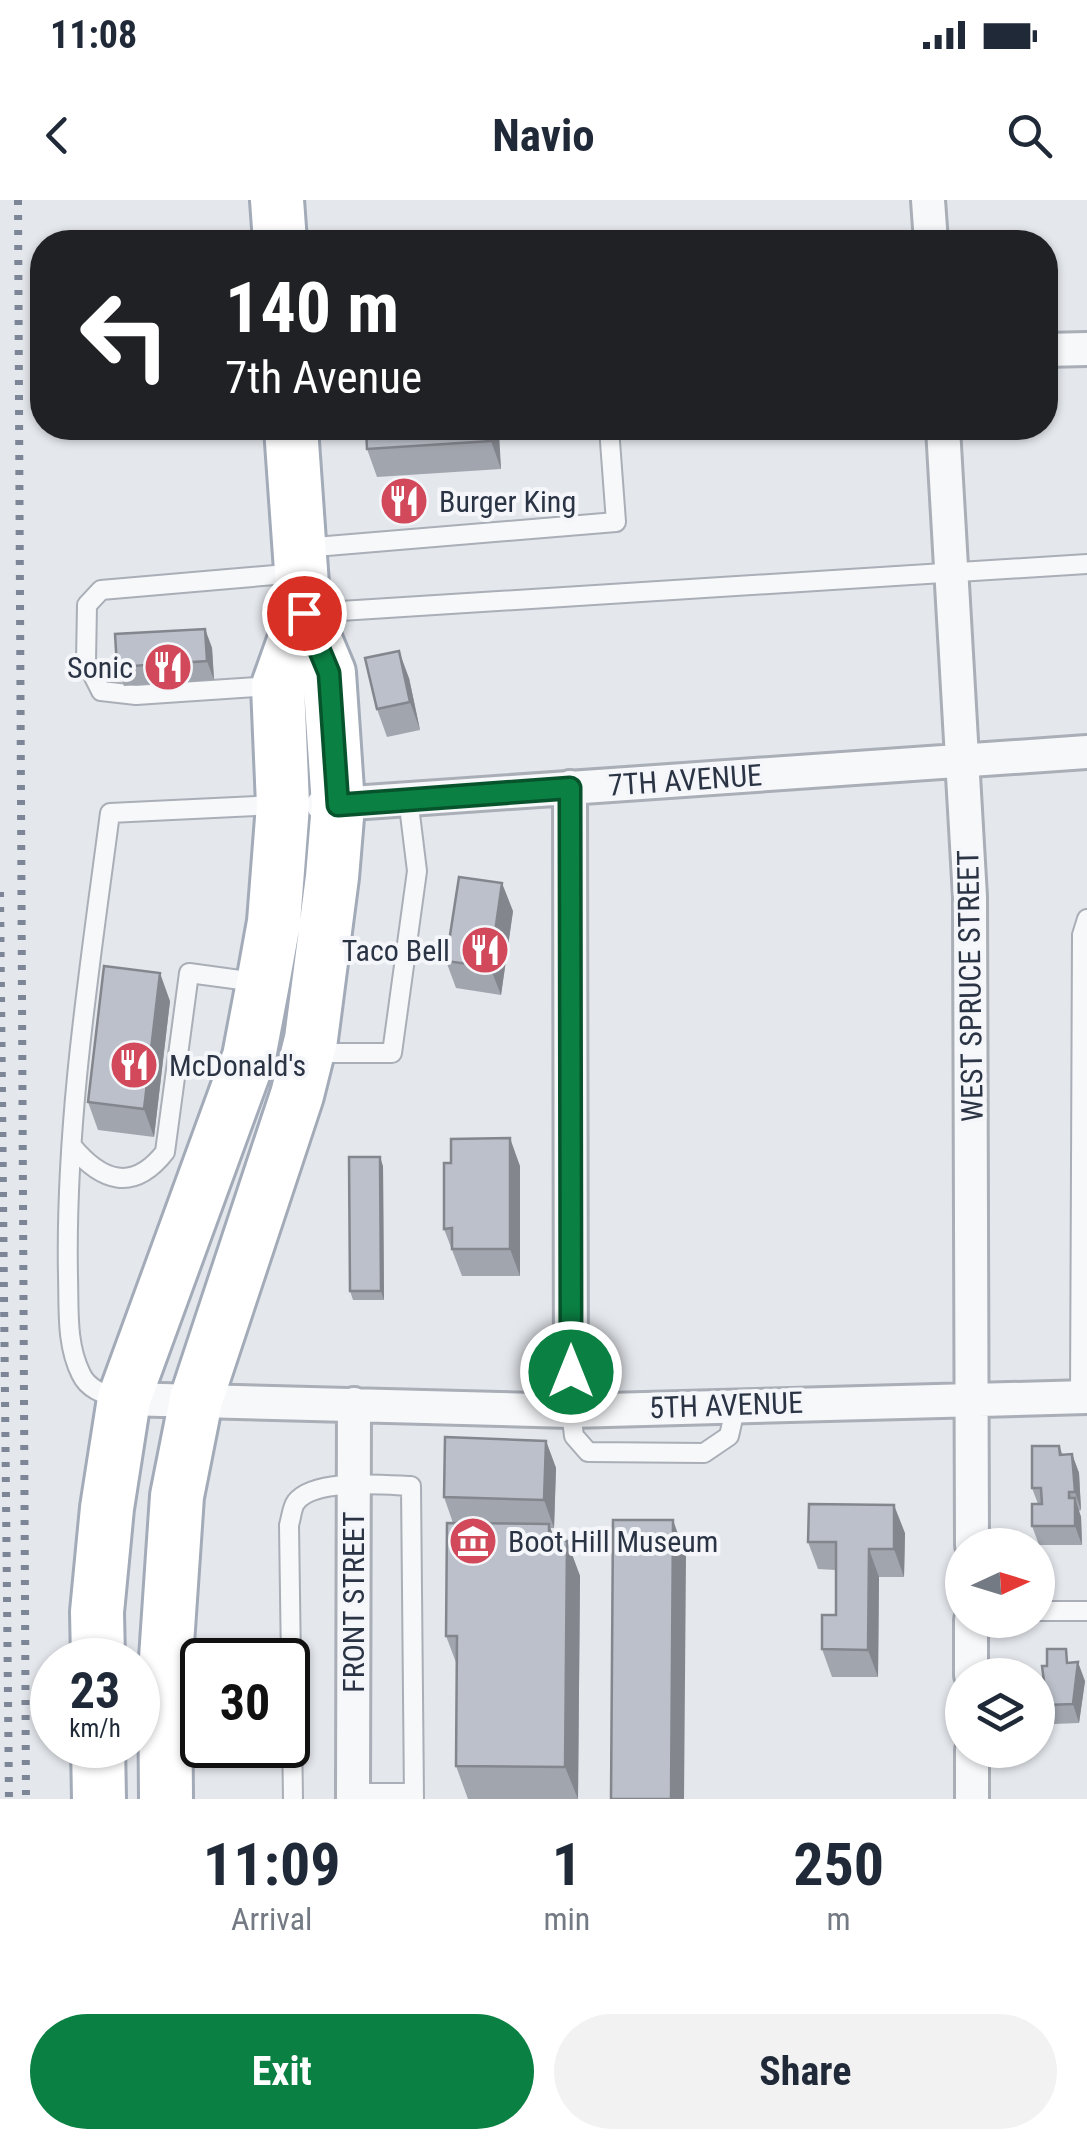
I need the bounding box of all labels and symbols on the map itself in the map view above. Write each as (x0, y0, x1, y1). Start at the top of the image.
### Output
restaurant icon: Burger King (378, 475, 430, 527)
place label: Burger King (439, 484, 576, 519)
pin (262, 571, 347, 656)
restaurant icon: Sonic (142, 641, 194, 693)
place label: Sonic (67, 650, 133, 685)
street label: 7TH AVENUE (607, 757, 763, 803)
street label: WEST SPRUCE STREET (950, 850, 990, 1122)
restaurant icon: Taco Bell (459, 924, 511, 976)
place label: Taco Bell (342, 933, 450, 968)
restaurant icon: McDonald's (108, 1039, 160, 1091)
place label: McDonald's (169, 1048, 306, 1083)
position arrow (519, 1320, 623, 1424)
street label: 5TH AVENUE (648, 1385, 804, 1425)
street label: FRONT STREET (336, 1511, 371, 1693)
museum icon: Boot Hill Museum (447, 1515, 499, 1567)
place label: Boot Hill Museum (508, 1524, 718, 1559)
north arrow (945, 1528, 1055, 1638)
speed limit sign: 30 (180, 1638, 310, 1768)

